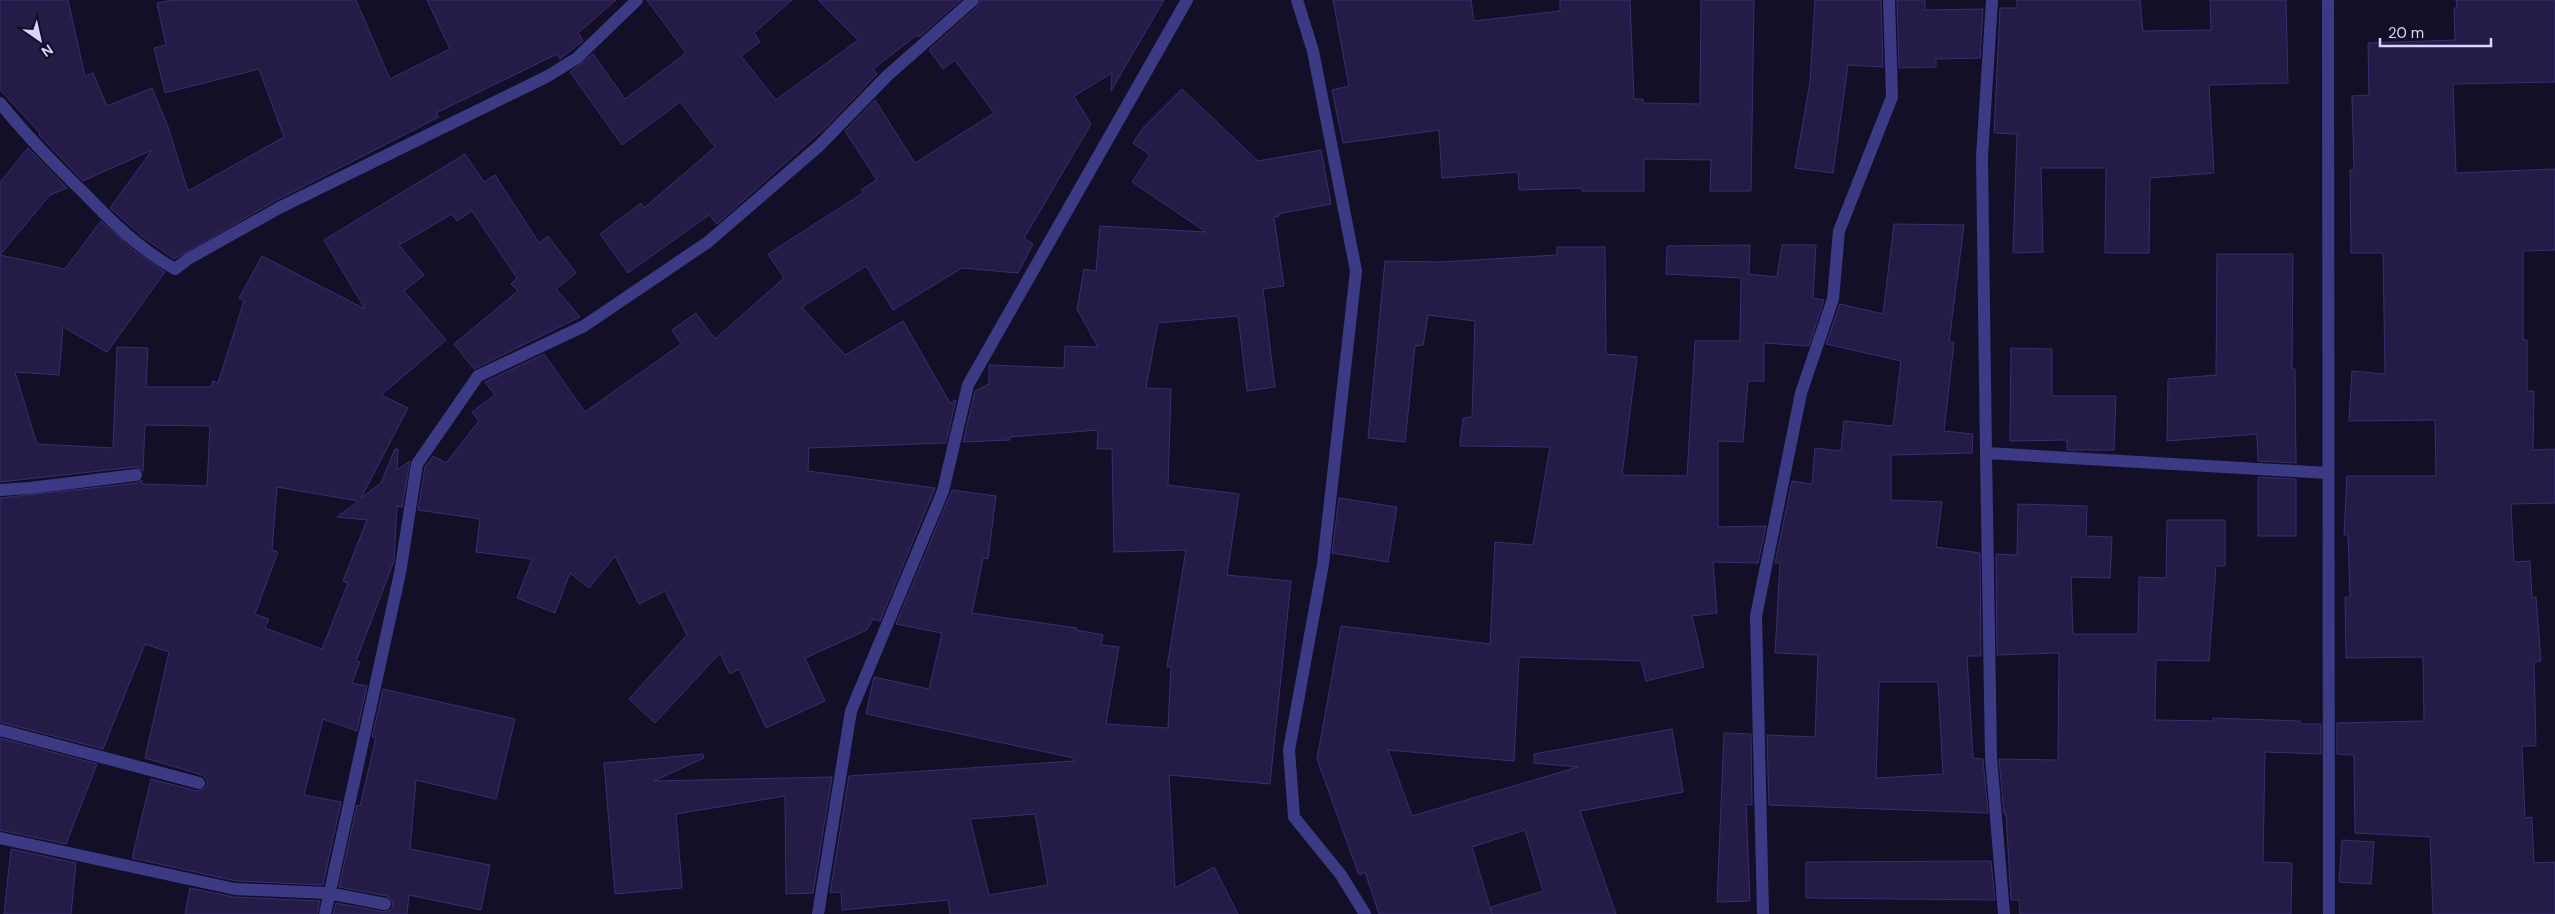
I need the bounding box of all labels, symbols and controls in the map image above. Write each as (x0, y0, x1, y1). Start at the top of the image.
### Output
north arrow (15, 15, 65, 65)
scale bar (2380, 15, 2491, 47)
text: 20 m (2388, 23, 2424, 43)
text: N (38, 40, 57, 61)

